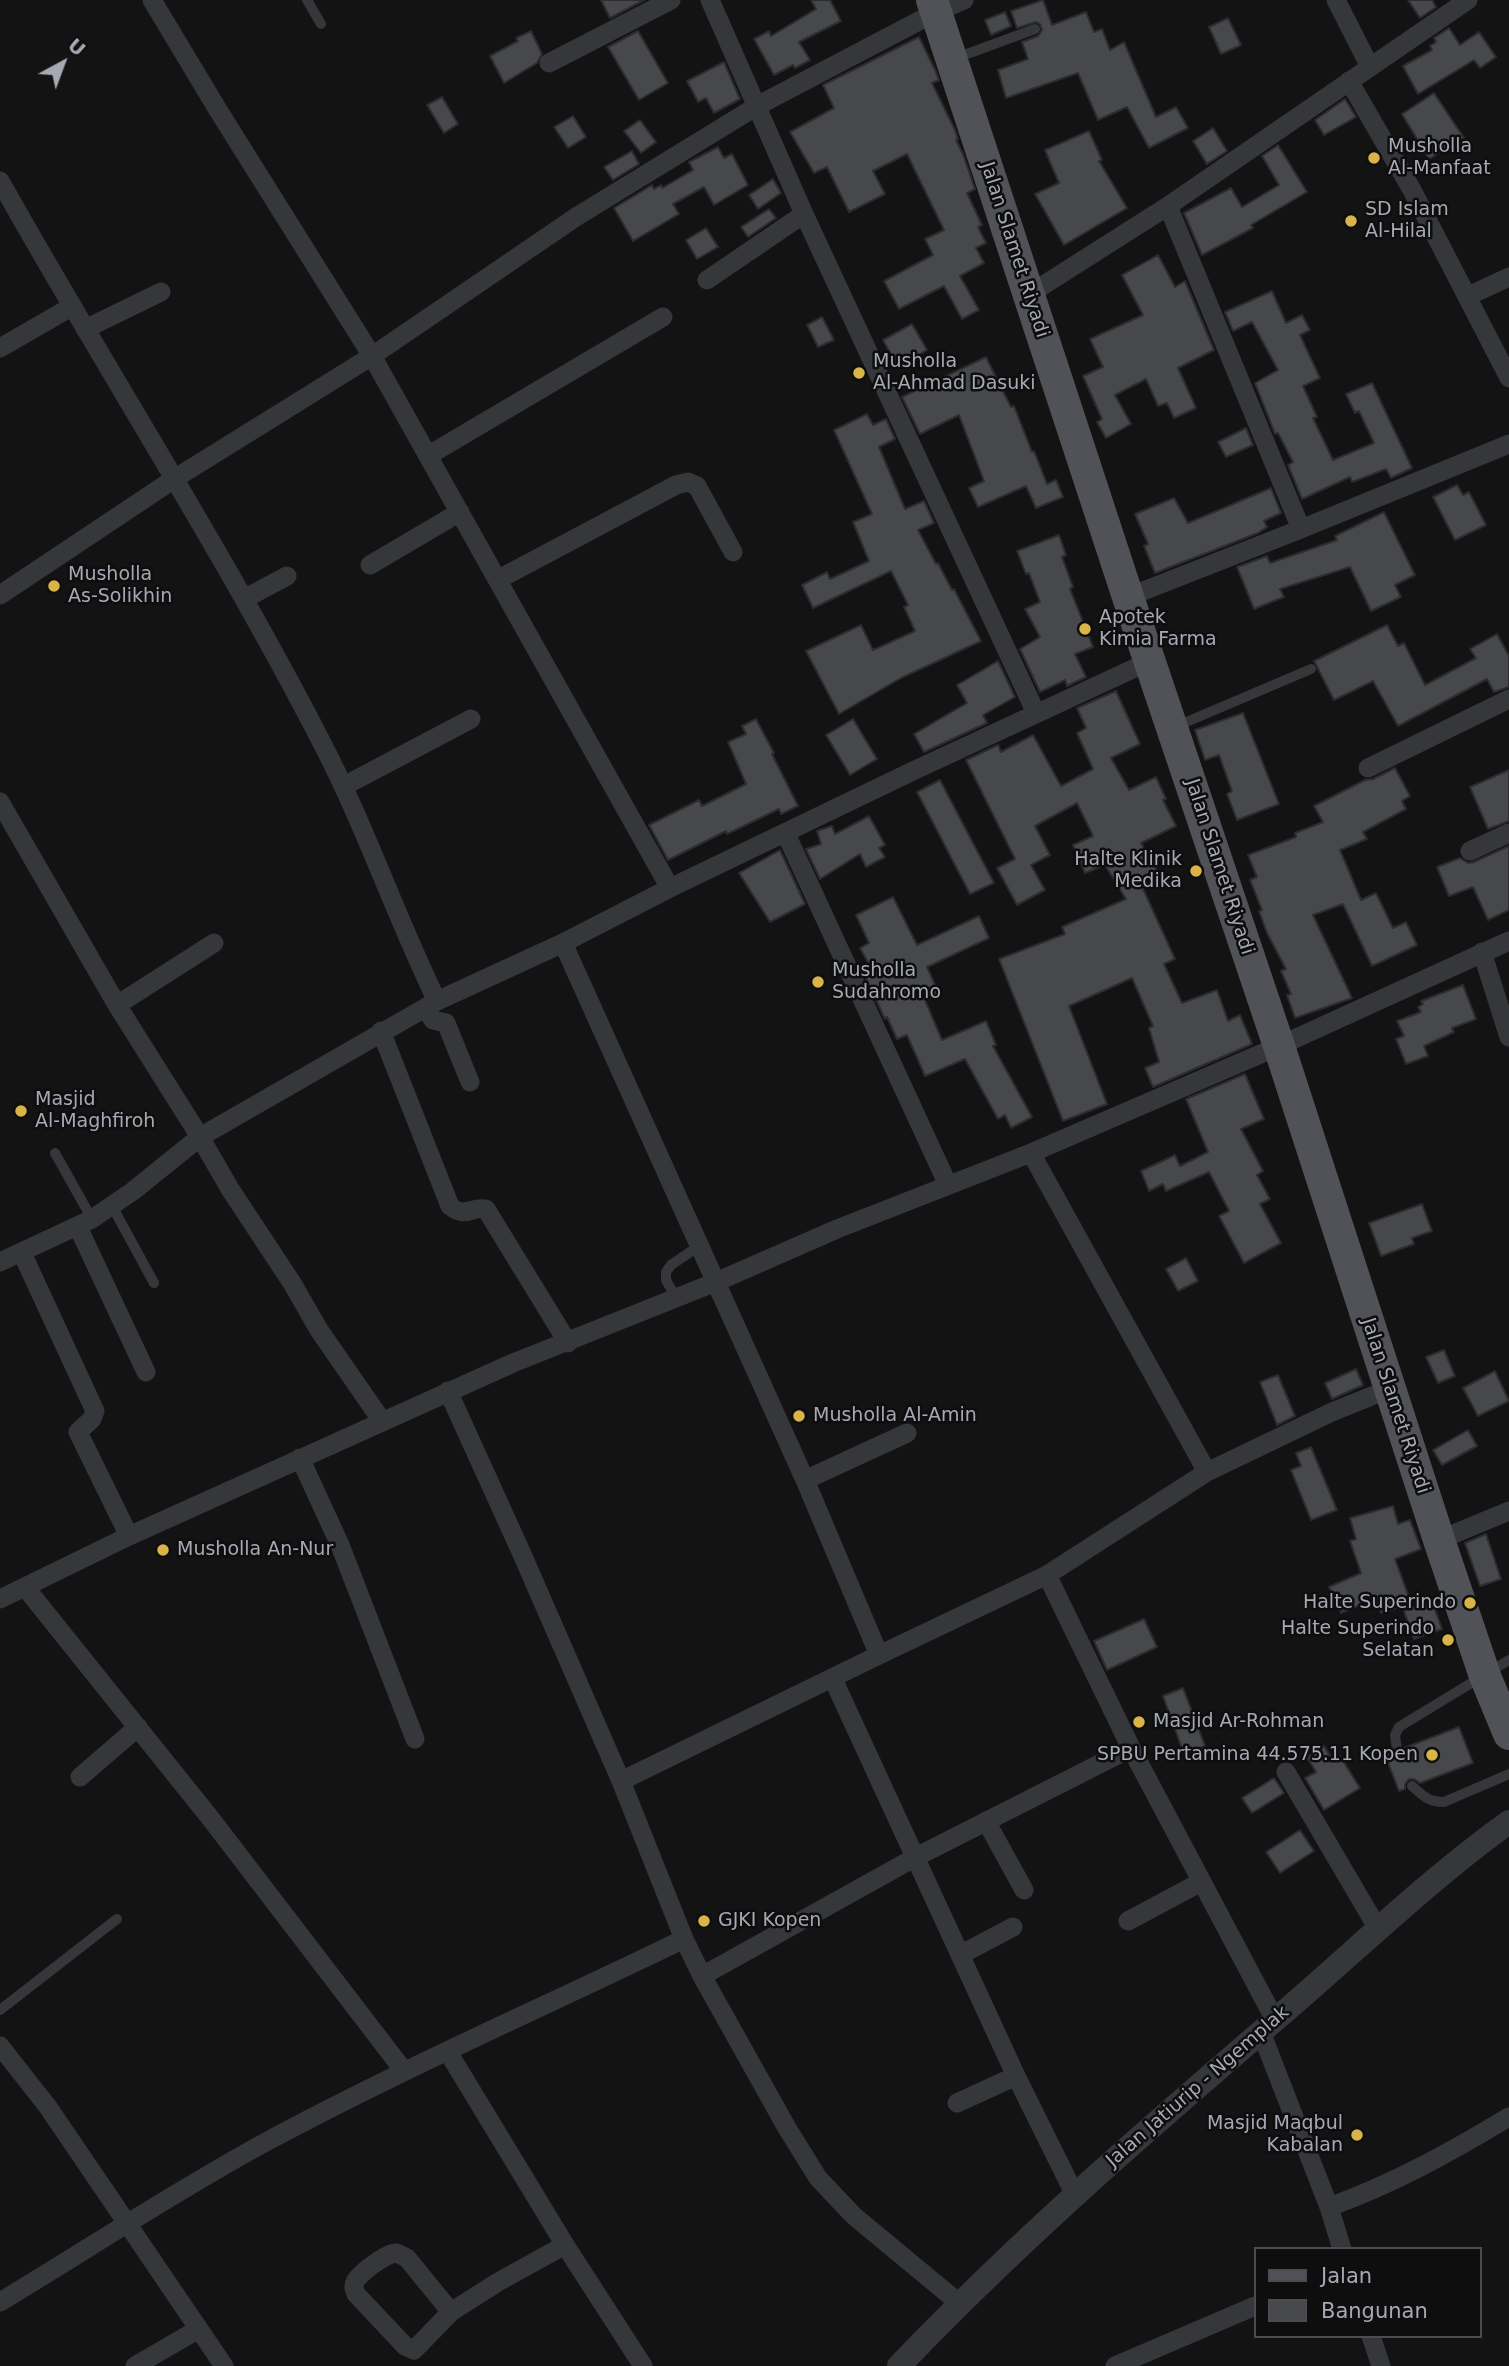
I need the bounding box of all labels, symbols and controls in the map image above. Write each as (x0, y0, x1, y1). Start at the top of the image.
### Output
north arrow (28, 28, 98, 98)
text: U (64, 34, 90, 61)
place label: Musholla Al-Manfaat (1388, 136, 1491, 180)
marker: Musholla Al-Manfaat (1366, 150, 1382, 166)
street label: Jalan Slamet Riyadi (975, 159, 1053, 341)
place label: SD Islam Al-Hilal (1365, 199, 1449, 243)
marker: SD Islam Al-Hilal (1343, 213, 1359, 229)
place label: Musholla Al-Ahmad Dasuki (873, 351, 1036, 395)
marker: Musholla Al-Ahmad Dasuki (851, 365, 867, 381)
place label: Musholla As-Solikhin (68, 564, 172, 608)
marker: Musholla As-Solikhin (46, 578, 62, 594)
place label: Apotek Kimia Farma (1099, 607, 1217, 651)
marker: Apotek Kimia Farma (1077, 621, 1093, 637)
street label: Jalan Slamet Riyadi (1180, 776, 1258, 958)
place label: Halte Klinik Medika (1074, 849, 1182, 893)
marker: Halte Klinik Medika (1188, 863, 1204, 879)
place label: Musholla Sudahromo (832, 960, 941, 1004)
marker: Musholla Sudahromo (810, 974, 826, 990)
place label: Masjid Al-Maghfiroh (35, 1089, 155, 1133)
marker: Masjid Al-Maghfiroh (13, 1103, 29, 1119)
street label: Jalan Slamet Riyadi (1356, 1315, 1434, 1497)
place label: Musholla Al-Amin (813, 1405, 977, 1427)
marker: Musholla Al-Amin (791, 1408, 807, 1424)
place label: Musholla An-Nur (177, 1539, 333, 1561)
marker: Musholla An-Nur (155, 1542, 171, 1558)
place label: Halte Superindo (1303, 1592, 1456, 1614)
marker: Halte Superindo (1462, 1595, 1478, 1611)
place label: Halte Superindo Selatan (1281, 1618, 1434, 1662)
marker: Halte Superindo Selatan (1440, 1632, 1456, 1648)
place label: Masjid Ar-Rohman (1153, 1711, 1324, 1733)
marker: Masjid Ar-Rohman (1131, 1714, 1147, 1730)
place label: SPBU Pertamina 44.575.11 Kopen (1097, 1744, 1418, 1766)
marker: SPBU Pertamina 44.575.11 Kopen (1424, 1747, 1440, 1763)
place label: GJKI Kopen (718, 1910, 821, 1932)
marker: GJKI Kopen (696, 1913, 712, 1929)
street label: Jalan Jatiurip - Ngemplak (1102, 2001, 1294, 2173)
place label: Masjid Maqbul Kabalan (1207, 2113, 1343, 2157)
marker: Masjid Maqbul Kabalan (1349, 2127, 1365, 2143)
legend (1254, 2247, 1481, 2338)
text: Jalan (1321, 2264, 1372, 2288)
text: Bangunan (1321, 2299, 1428, 2323)

